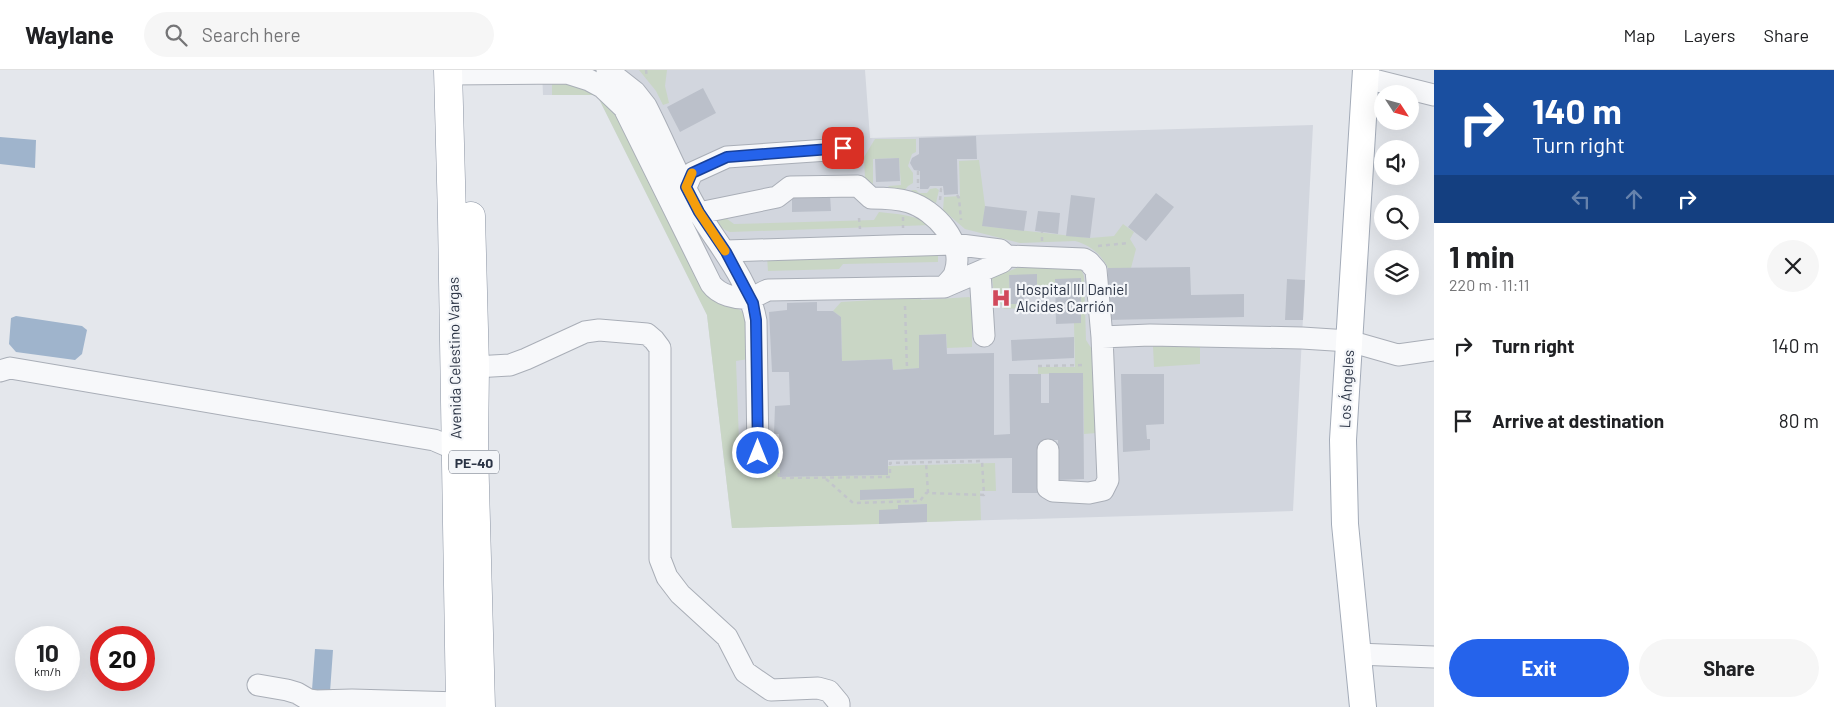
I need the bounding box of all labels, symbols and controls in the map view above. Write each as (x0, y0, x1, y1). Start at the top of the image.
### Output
search box (144, 12, 494, 57)
text: Waylane (25, 20, 114, 49)
icon: search (162, 21, 190, 49)
text: Search here (202, 23, 301, 46)
text: Map (1623, 24, 1655, 46)
text: Layers (1683, 24, 1736, 46)
text: Share (1764, 24, 1809, 46)
north arrow (1374, 85, 1419, 130)
map controls (1374, 85, 1419, 295)
text: 140 m (1532, 89, 1622, 131)
icon: right (1449, 90, 1514, 155)
pin (822, 127, 864, 169)
text: Turn right (1532, 131, 1625, 157)
icon: arrive (829, 134, 857, 162)
button: sound (1374, 140, 1419, 185)
icon: left (1567, 185, 1595, 213)
icon: ahead (1620, 185, 1648, 213)
icon: right (1673, 185, 1701, 213)
button: search (1374, 195, 1419, 240)
text: 1 min (1449, 238, 1515, 274)
button: close (1767, 240, 1819, 292)
button: layers (1374, 250, 1419, 295)
text: 220 m · 11:11 (1449, 275, 1529, 294)
street label: Avenida Celestino Vargas (444, 277, 464, 439)
place label: Hospital III Daniel Alcides Carrión (1016, 280, 1128, 315)
hospital icon: Hospital III Daniel Alcides Carrión (990, 287, 1012, 309)
icon: right (1449, 332, 1477, 360)
text: Turn right (1492, 334, 1574, 357)
text: 140 m (1772, 334, 1819, 357)
street label: Los Ángeles (1335, 349, 1357, 429)
icon: arrive (1449, 407, 1477, 435)
text: Arrive at destination (1492, 409, 1664, 432)
text: 80 m (1779, 409, 1819, 432)
position arrow (731, 426, 783, 478)
road number: PE-40 (449, 451, 499, 474)
speed limit sign: 20 (90, 626, 155, 691)
text: 10 (36, 637, 59, 667)
button: Exit (1449, 639, 1629, 697)
button: Share (1639, 639, 1819, 697)
text: km/h (34, 664, 61, 678)

